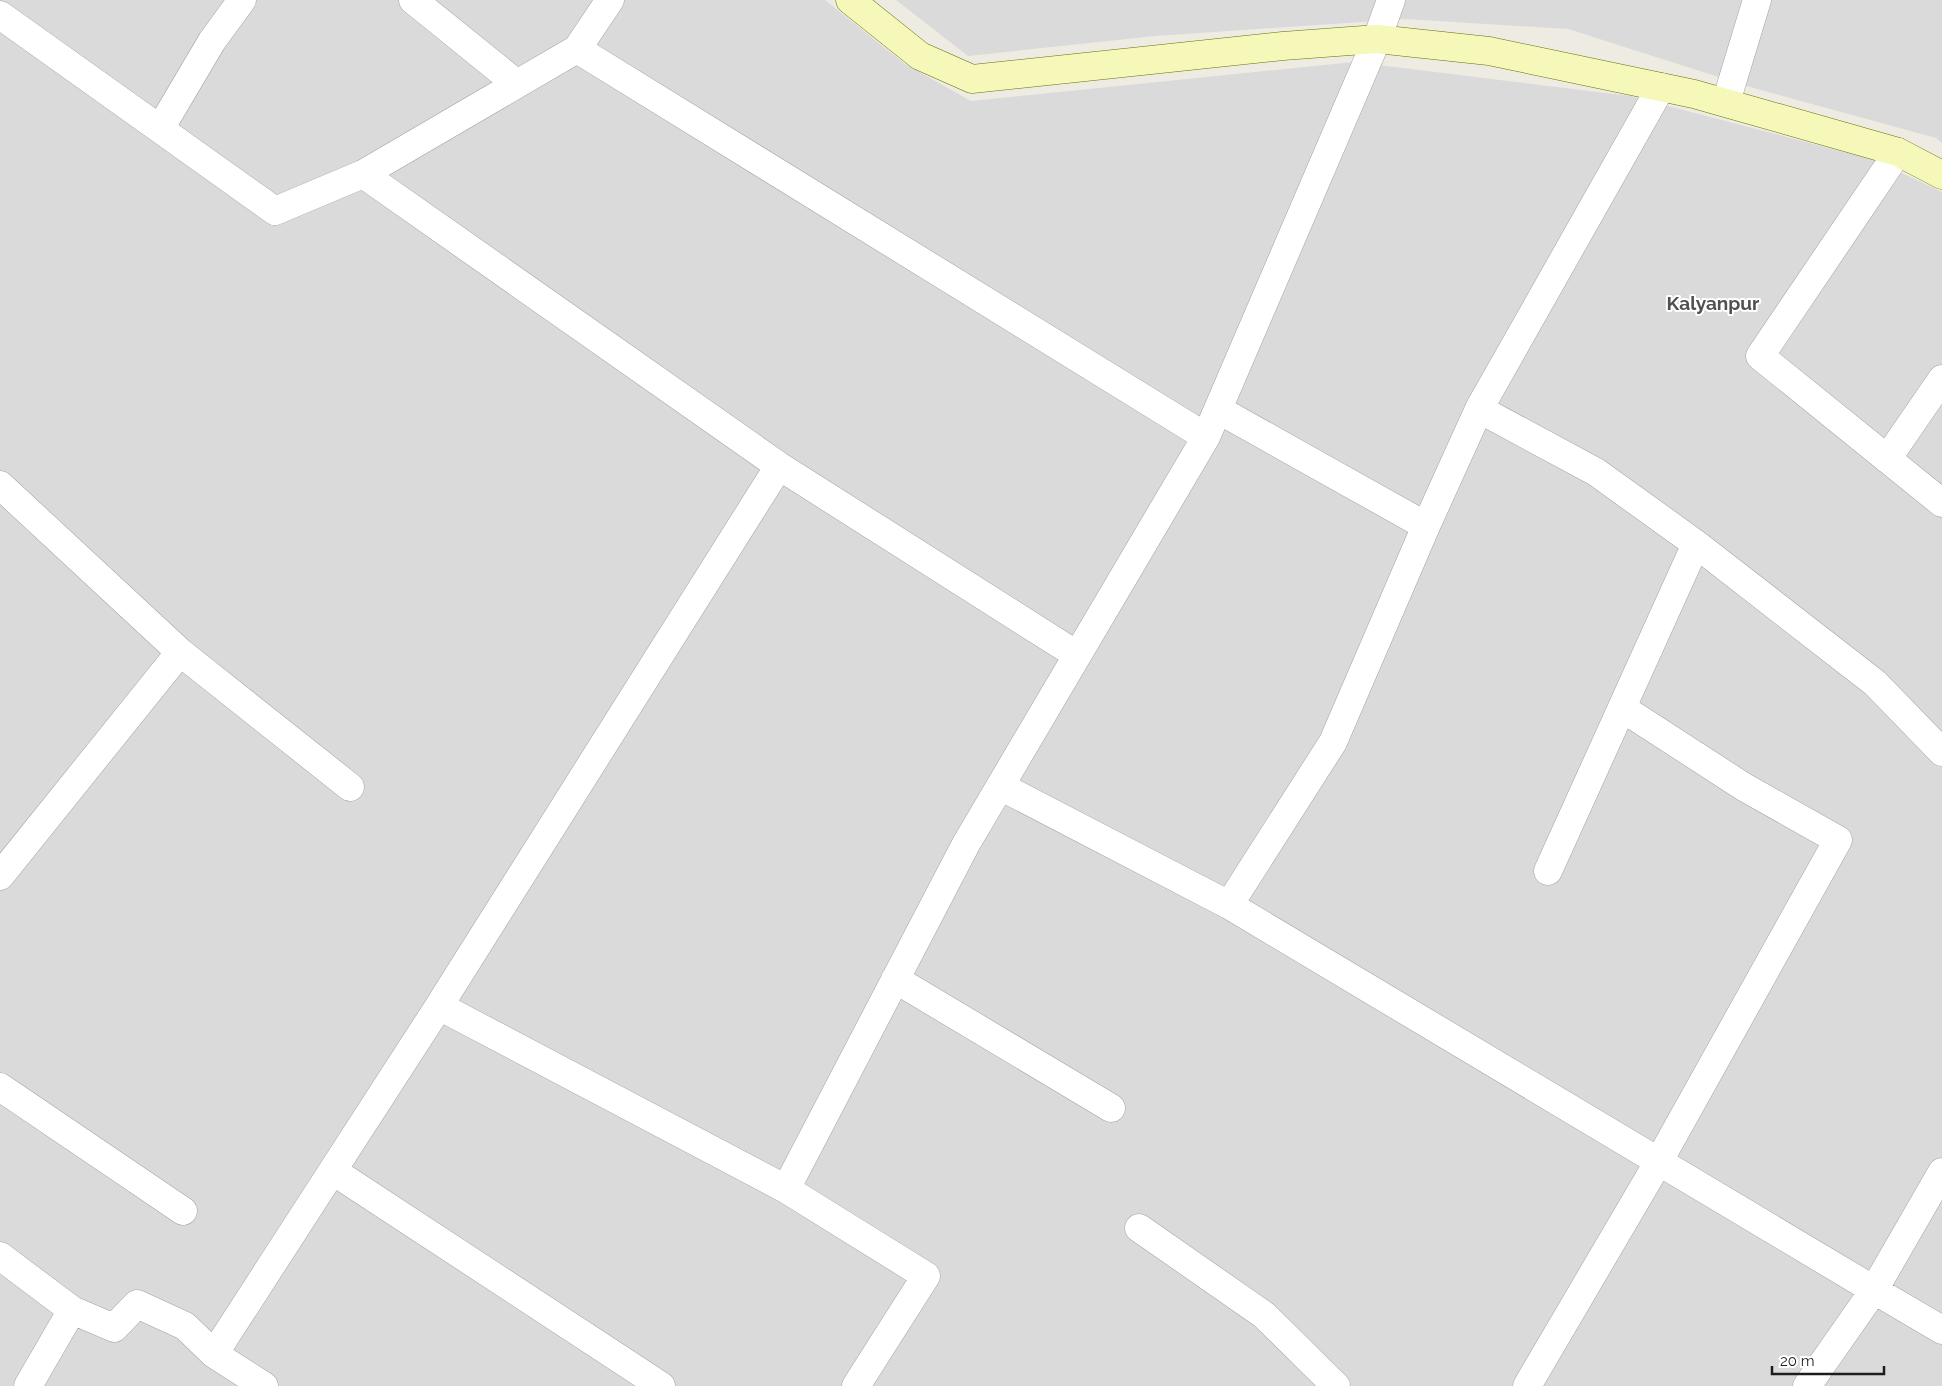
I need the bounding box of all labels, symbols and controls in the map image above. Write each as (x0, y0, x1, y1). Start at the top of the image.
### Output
district label: Kalyanpur (1667, 292, 1760, 314)
scale bar (1772, 1344, 1884, 1376)
text: 20 m (1780, 1352, 1815, 1370)

